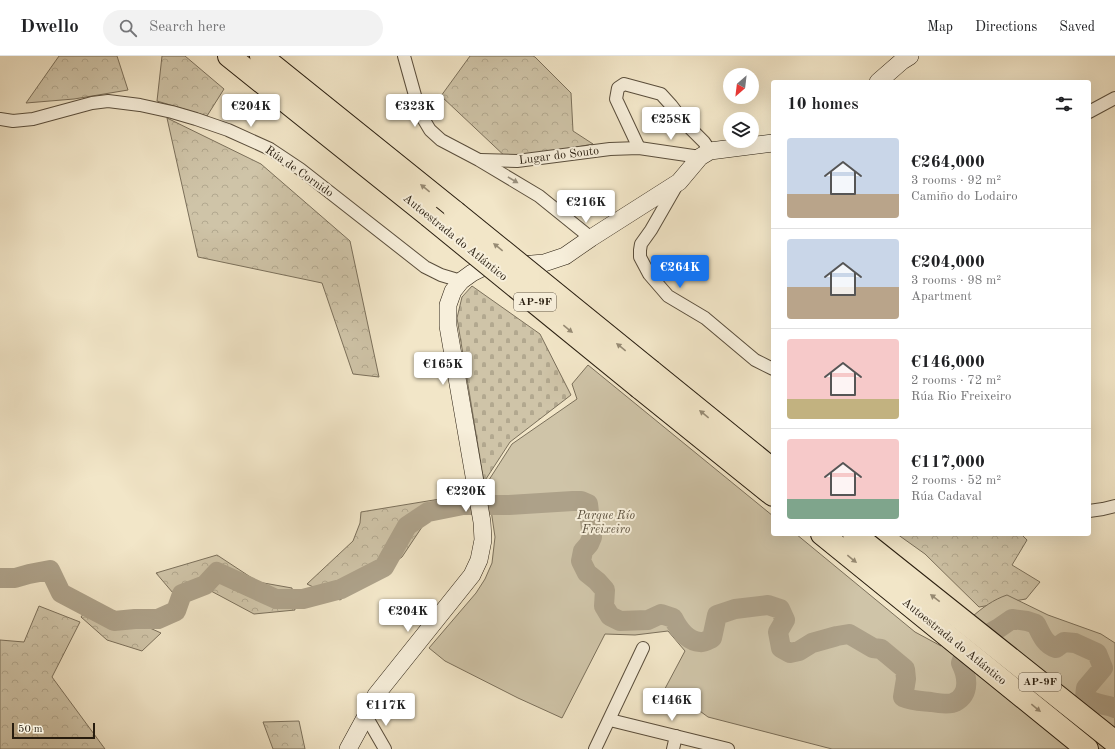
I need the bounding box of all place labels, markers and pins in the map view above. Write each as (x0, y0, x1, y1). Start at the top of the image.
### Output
pin: €204K (223, 94, 279, 128)
pin: €323K (387, 94, 443, 128)
pin: €258K (643, 107, 699, 141)
pin: €216K (558, 190, 614, 224)
pin: €264K (652, 255, 708, 289)
pin: €165K (415, 352, 471, 386)
pin: €220K (438, 479, 494, 513)
pin: €204K (380, 599, 436, 633)
pin: €146K (644, 688, 700, 722)
pin: €117K (358, 693, 414, 727)

